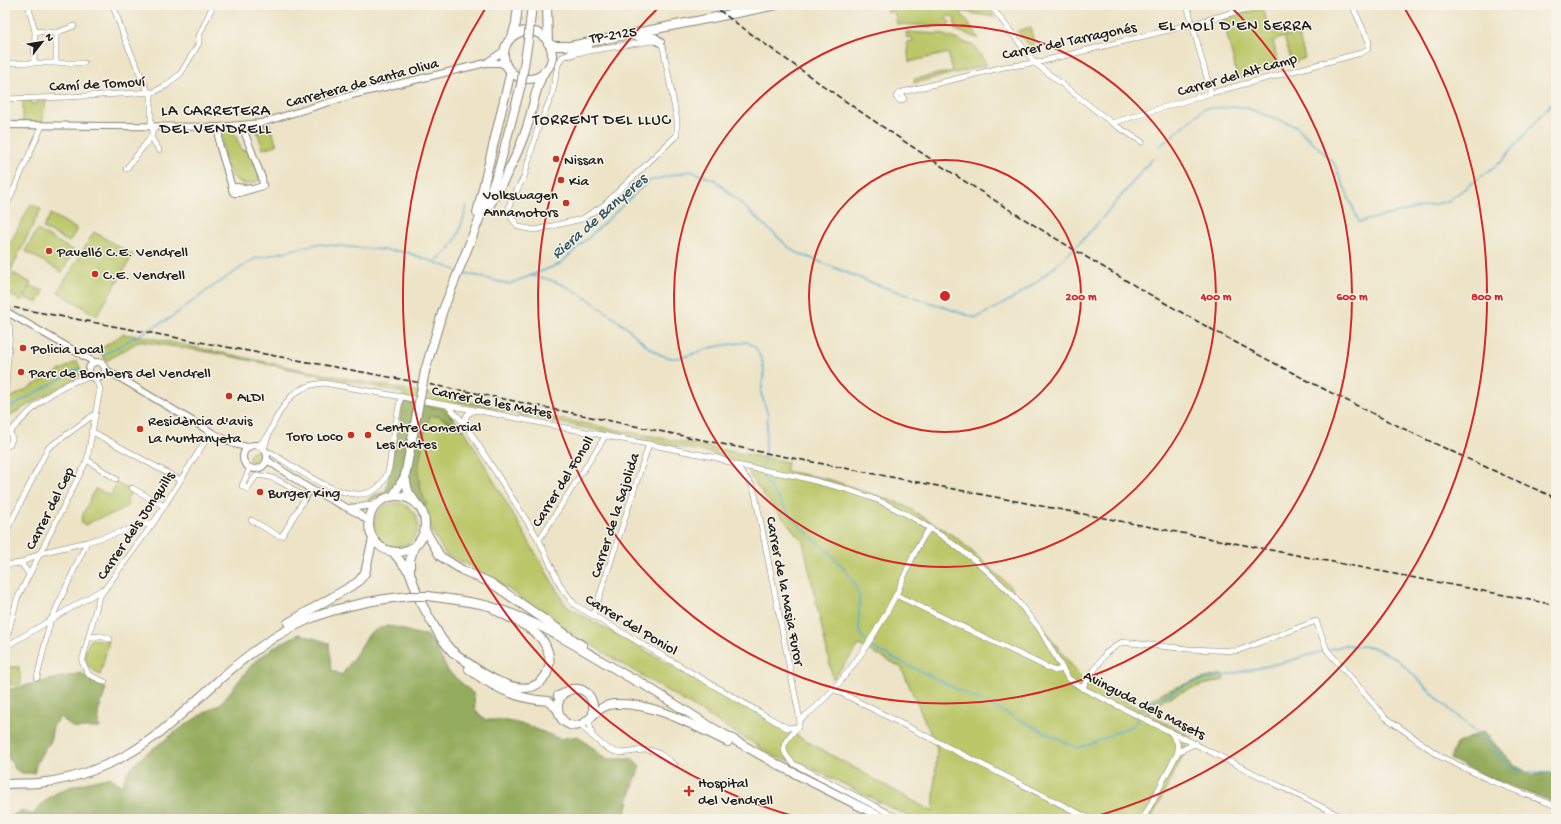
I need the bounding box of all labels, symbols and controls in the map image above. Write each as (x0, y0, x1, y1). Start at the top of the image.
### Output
district label: EL MOLÍ D'EN SERRA (1158, 17, 1313, 37)
street label: Carrer del Tarragonés (1001, 19, 1139, 65)
north arrow (22, 22, 62, 62)
street label: TP-2125 (587, 23, 638, 49)
text: N (42, 32, 56, 44)
street label: Carrer del Alt Camp (1176, 50, 1300, 102)
street label: Carretera de Santa Oliva (284, 55, 441, 113)
street label: Camí de Tomoví (49, 73, 146, 96)
district label: LA CARRETERA DEL VENDRELL (159, 103, 272, 140)
district label: TORRENT DEL LLUC (532, 112, 672, 131)
place label: Nissan (564, 152, 604, 170)
marker: Nissan (551, 154, 561, 164)
water label: Riera de Banyeres (549, 170, 654, 264)
place label: Kia (569, 173, 590, 191)
marker: Kia (556, 175, 566, 185)
place label: Volkswagen Annamotors (482, 187, 558, 222)
marker: Volkswagen Annamotors (561, 198, 571, 208)
place label: Pavelló C.E. Vendrell (56, 244, 188, 262)
marker: Pavelló C.E. Vendrell (44, 246, 54, 256)
place label: C.E. Vendrell (103, 267, 185, 285)
marker: C.E. Vendrell (90, 269, 100, 279)
centre of rings (938, 289, 952, 303)
text: 200 m (1066, 291, 1097, 305)
text: 400 m (1200, 291, 1232, 305)
text: 600 m (1336, 291, 1368, 305)
text: 800 m (1471, 291, 1503, 305)
place label: Policia Local (30, 341, 104, 359)
marker: Policia Local (18, 343, 28, 353)
place label: Parc de Bombers del Vendrell (28, 365, 211, 383)
marker: Parc de Bombers del Vendrell (16, 367, 26, 377)
street label: Carrer de les Mates (430, 382, 554, 424)
place label: ALDI (237, 389, 265, 407)
marker: ALDI (224, 391, 234, 401)
place label: Residència d'avis La Muntanyeta (148, 413, 253, 448)
place label: Centre Comercial Les Mates (376, 419, 481, 454)
marker: Residència d'avis La Muntanyeta (135, 424, 145, 434)
place label: Toro Loco (286, 428, 343, 446)
marker: Toro Loco (346, 430, 356, 440)
marker: Centre Comercial Les Mates (363, 430, 373, 440)
street label: Carrer del Fonoll (528, 433, 599, 531)
street label: Carrer de la Sajolida (587, 450, 645, 580)
street label: Carrer del Cep (22, 464, 80, 553)
street label: Carrer dels Jonquills (94, 468, 180, 584)
place label: Burger King (267, 485, 340, 503)
marker: Burger King (255, 487, 265, 497)
street label: Carrer de la Masia Furor (761, 515, 808, 669)
street label: Carrer del Poniol (582, 591, 680, 660)
street label: Avinguda dels Masets (1080, 667, 1209, 745)
place label: Hospital del Vendrell (698, 775, 773, 810)
marker: Hospital del Vendrell (683, 785, 695, 797)

